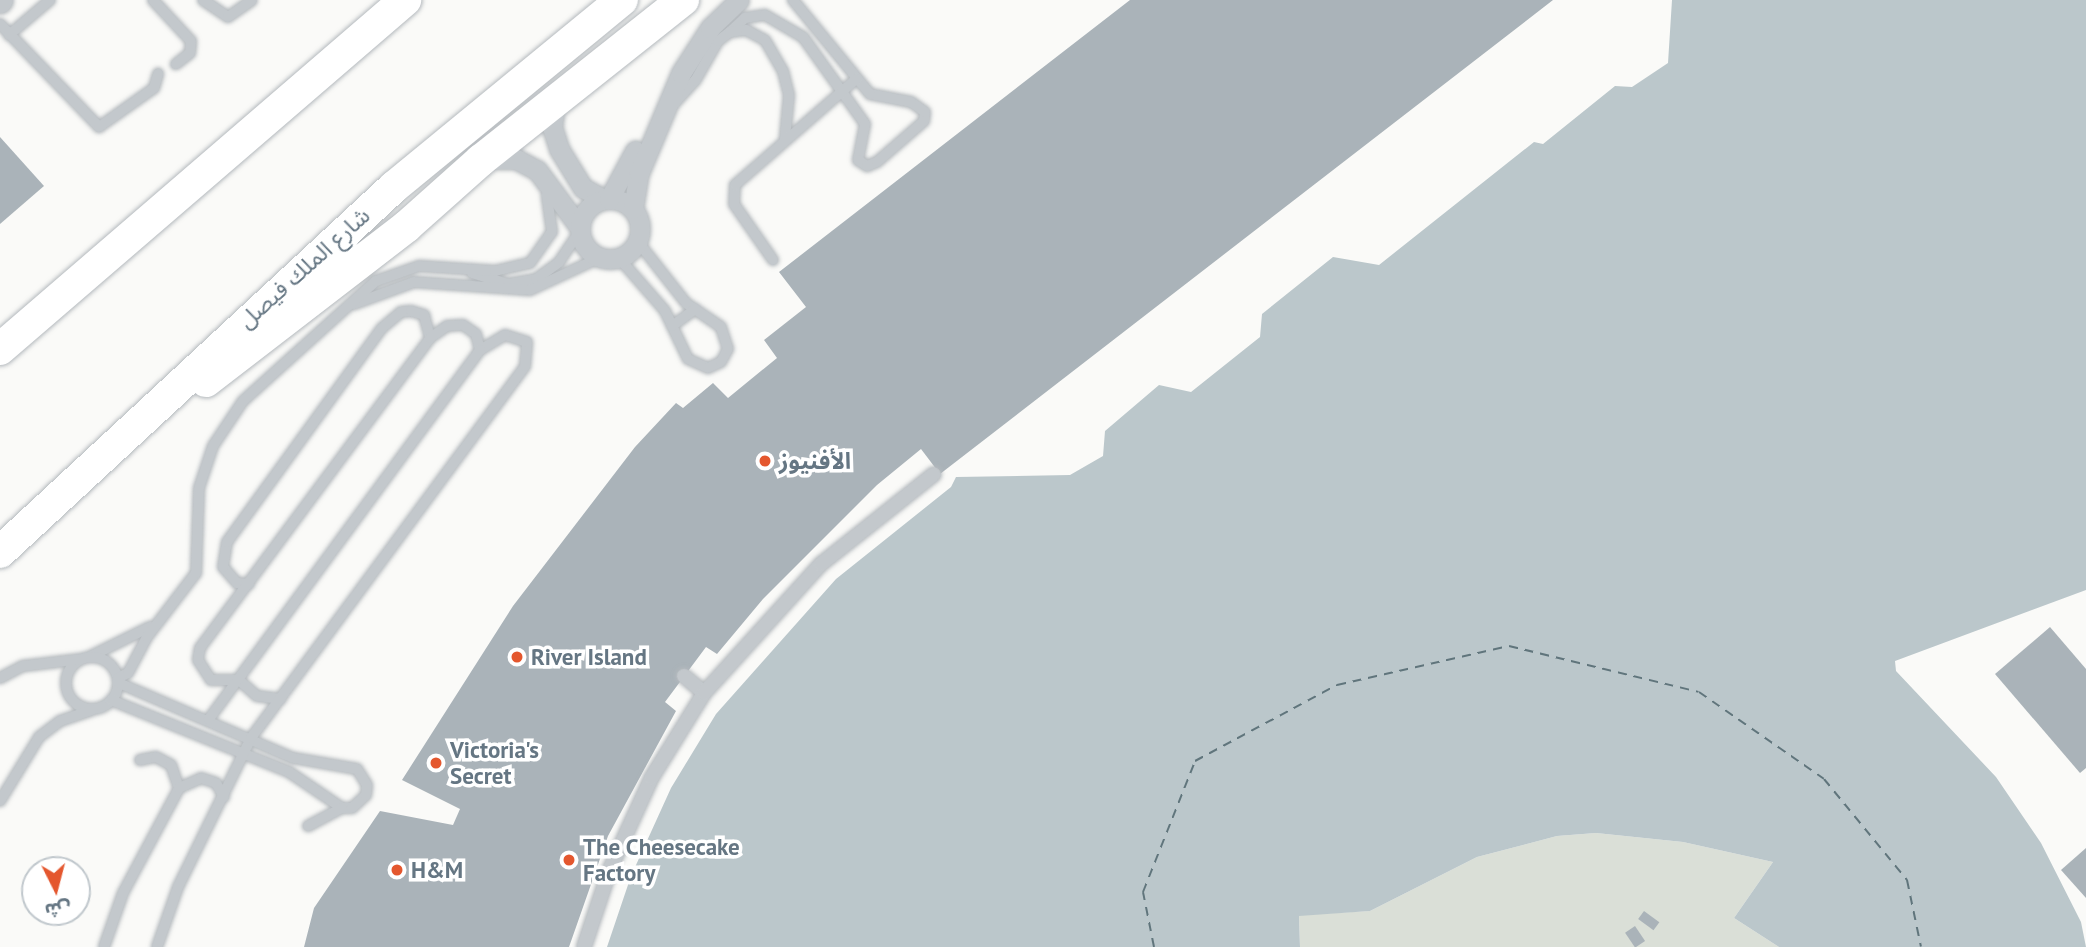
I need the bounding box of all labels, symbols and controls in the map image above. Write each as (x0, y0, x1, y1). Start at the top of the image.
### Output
street label: شارع الملك فيصل (233, 202, 375, 334)
place label: الأفنيوز (779, 447, 851, 475)
marker: الأفنيوز (757, 453, 773, 469)
place label: River Island (531, 643, 647, 671)
marker: River Island (509, 649, 525, 665)
place label: Victoria's Secret (450, 736, 539, 790)
marker: Victoria's Secret (428, 755, 444, 771)
place label: The Cheesecake Factory (583, 833, 740, 887)
marker: The Cheesecake Factory (561, 852, 577, 868)
north arrow (21, 856, 91, 926)
place label: H&M (411, 856, 463, 884)
marker: H&M (389, 862, 405, 878)
text: ش (44, 897, 72, 923)

